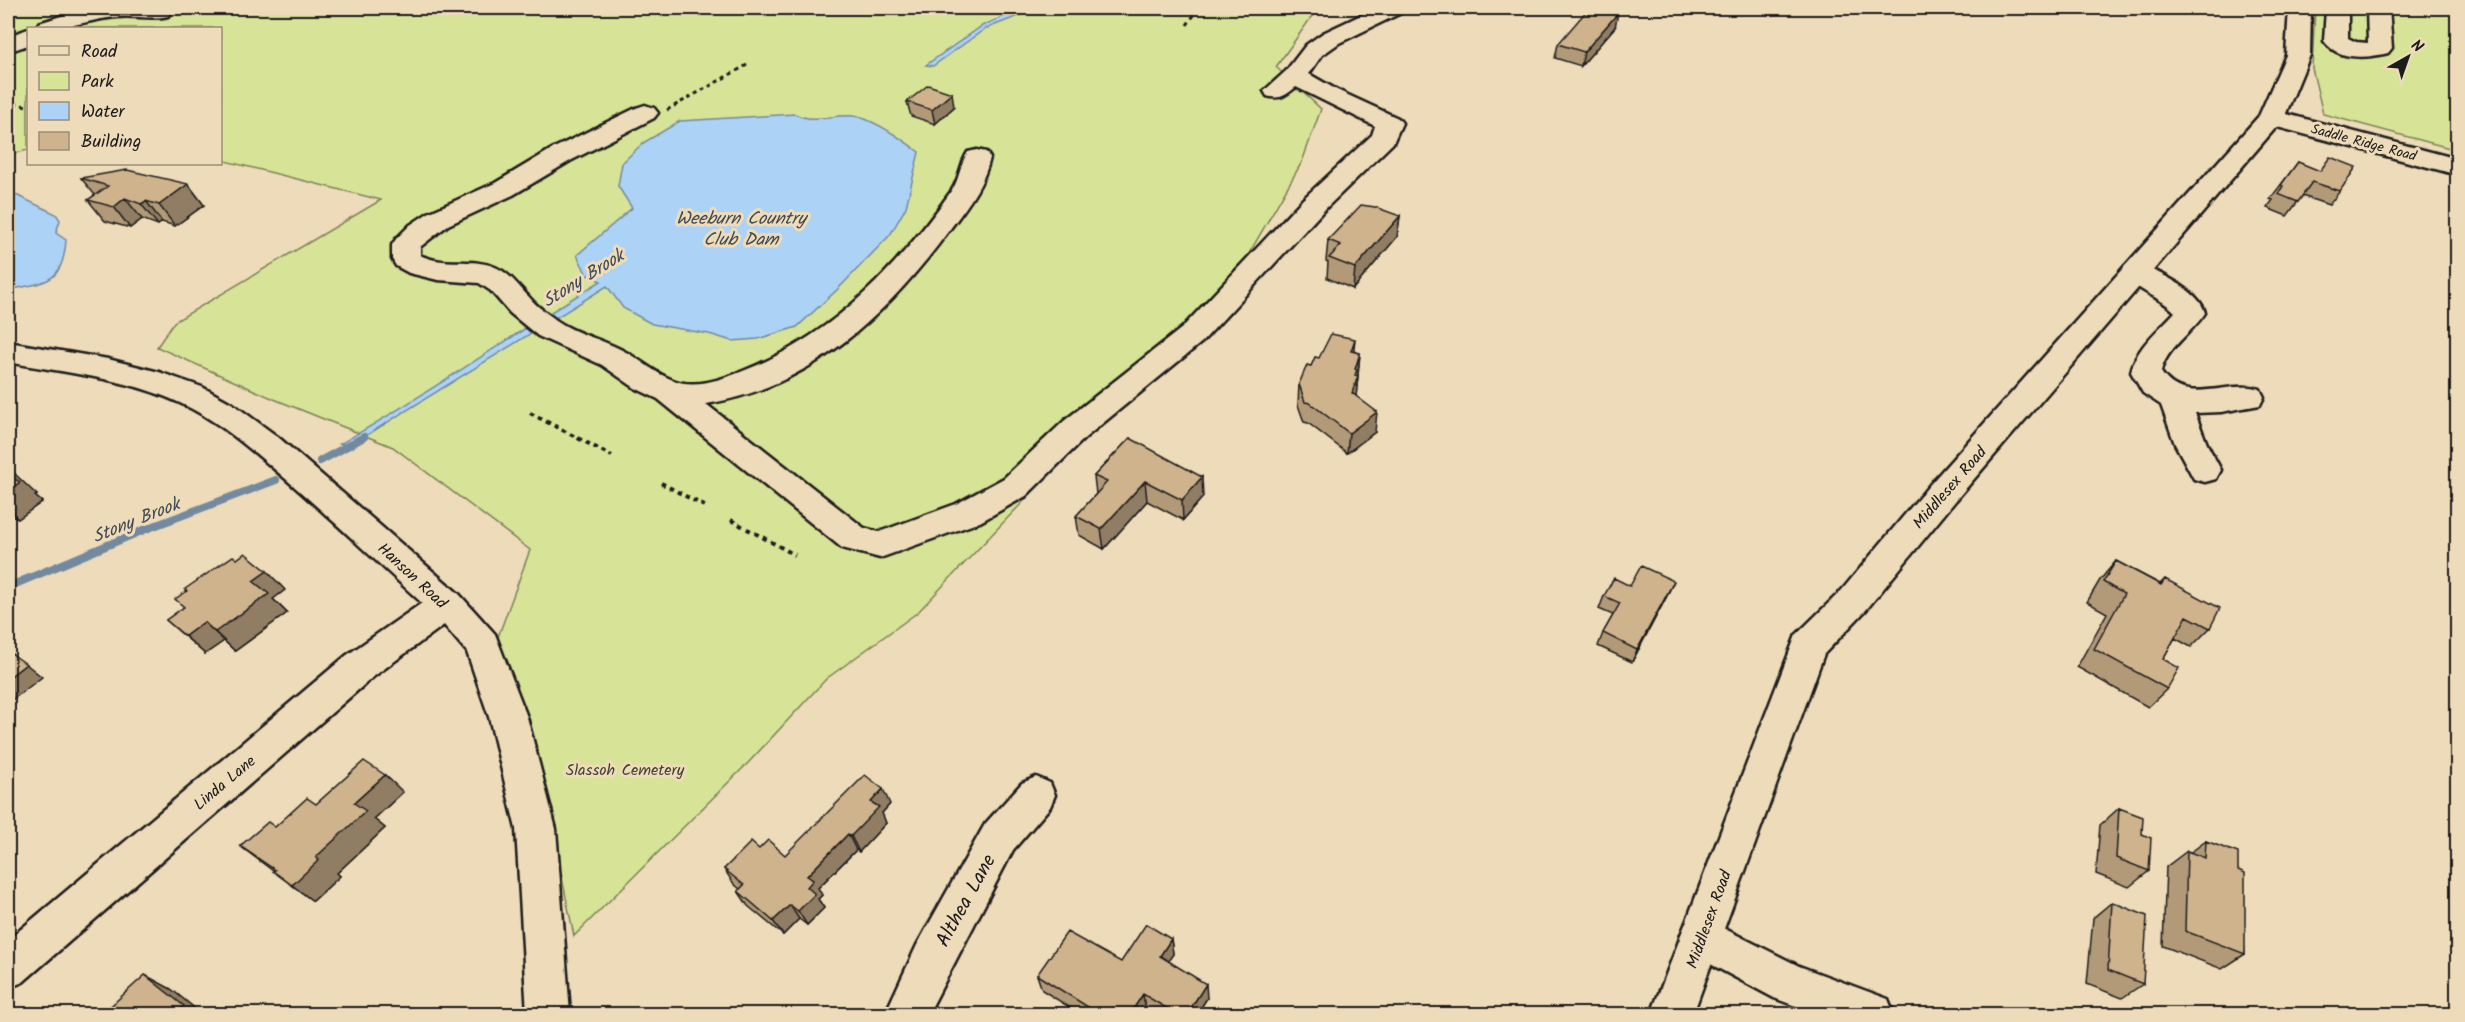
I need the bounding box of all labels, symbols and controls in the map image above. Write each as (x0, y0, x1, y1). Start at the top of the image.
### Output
legend (27, 27, 222, 165)
north arrow (2378, 27, 2438, 87)
text: N (2405, 34, 2429, 59)
text: Road (81, 38, 118, 67)
text: Park (81, 68, 114, 97)
text: Water (81, 98, 126, 127)
street label: Saddle Ridge Road (2309, 118, 2420, 168)
text: Building (81, 128, 141, 157)
water label: Weeburn Country Club Dam (676, 205, 808, 255)
water label: Stony Brook (537, 241, 633, 316)
street label: Middlesex Road (1907, 440, 1994, 535)
water label: Stony Brook (88, 490, 187, 552)
street label: Hanson Road (371, 537, 453, 616)
street label: Linda Lane (188, 749, 262, 817)
park label: Slassoh Cemetery (566, 758, 685, 783)
street label: Althea Lane (928, 849, 1005, 953)
street label: Middlesex Road (1680, 866, 1739, 972)

